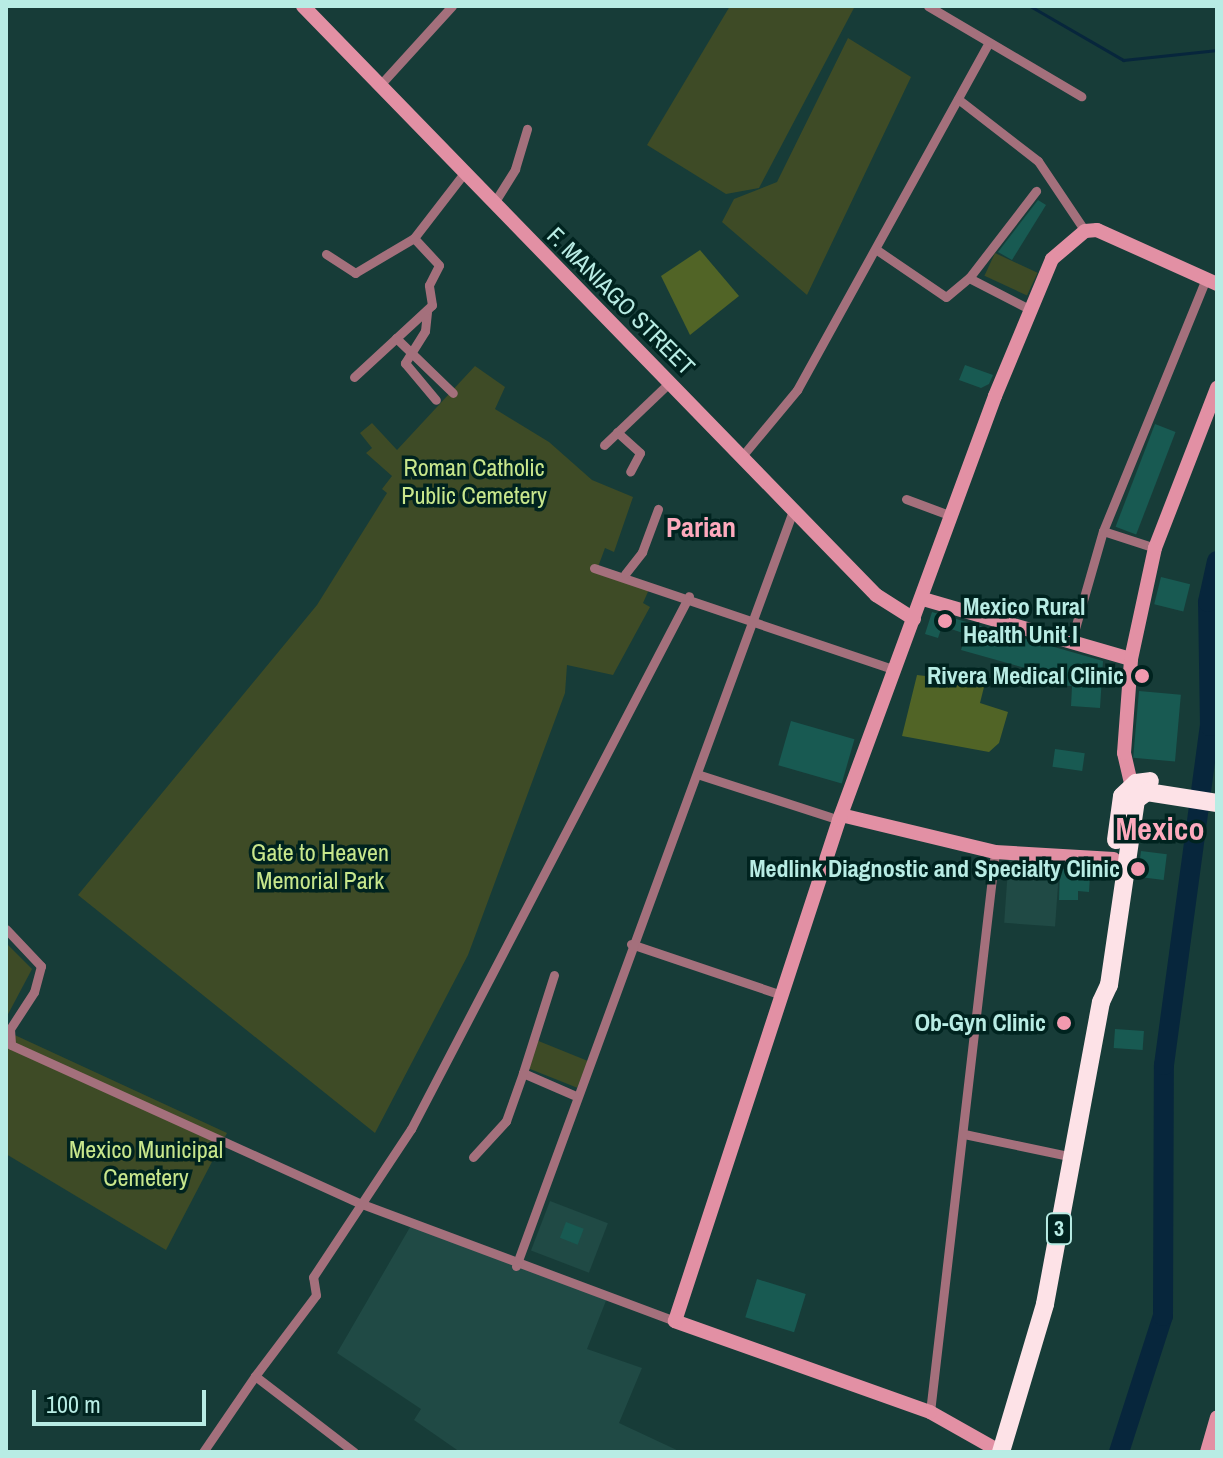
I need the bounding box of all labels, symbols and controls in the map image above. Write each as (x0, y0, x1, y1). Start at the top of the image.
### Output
street label: F. MANIAGO STREET (541, 221, 701, 381)
park label: Roman Catholic Public Cemetery (401, 454, 547, 510)
district label: Parian (666, 510, 736, 544)
place label: Mexico Rural Health Unit I (963, 593, 1085, 649)
marker: Mexico Rural Health Unit I (934, 610, 956, 632)
place label: Rivera Medical Clinic (927, 662, 1124, 690)
marker: Rivera Medical Clinic (1131, 665, 1153, 687)
district label: Mexico (1116, 810, 1204, 848)
park label: Gate to Heaven Memorial Park (251, 839, 389, 895)
place label: Medlink Diagnostic and Specialty Clinic (749, 855, 1120, 883)
marker: Medlink Diagnostic and Specialty Clinic (1127, 858, 1149, 880)
place label: Ob-Gyn Clinic (915, 1009, 1046, 1037)
marker: Ob-Gyn Clinic (1053, 1012, 1075, 1034)
park label: Mexico Municipal Cemetery (69, 1136, 223, 1192)
road number: 3 (1045, 1211, 1073, 1247)
scale bar (36, 1374, 210, 1424)
text: 100 m (46, 1388, 101, 1420)

